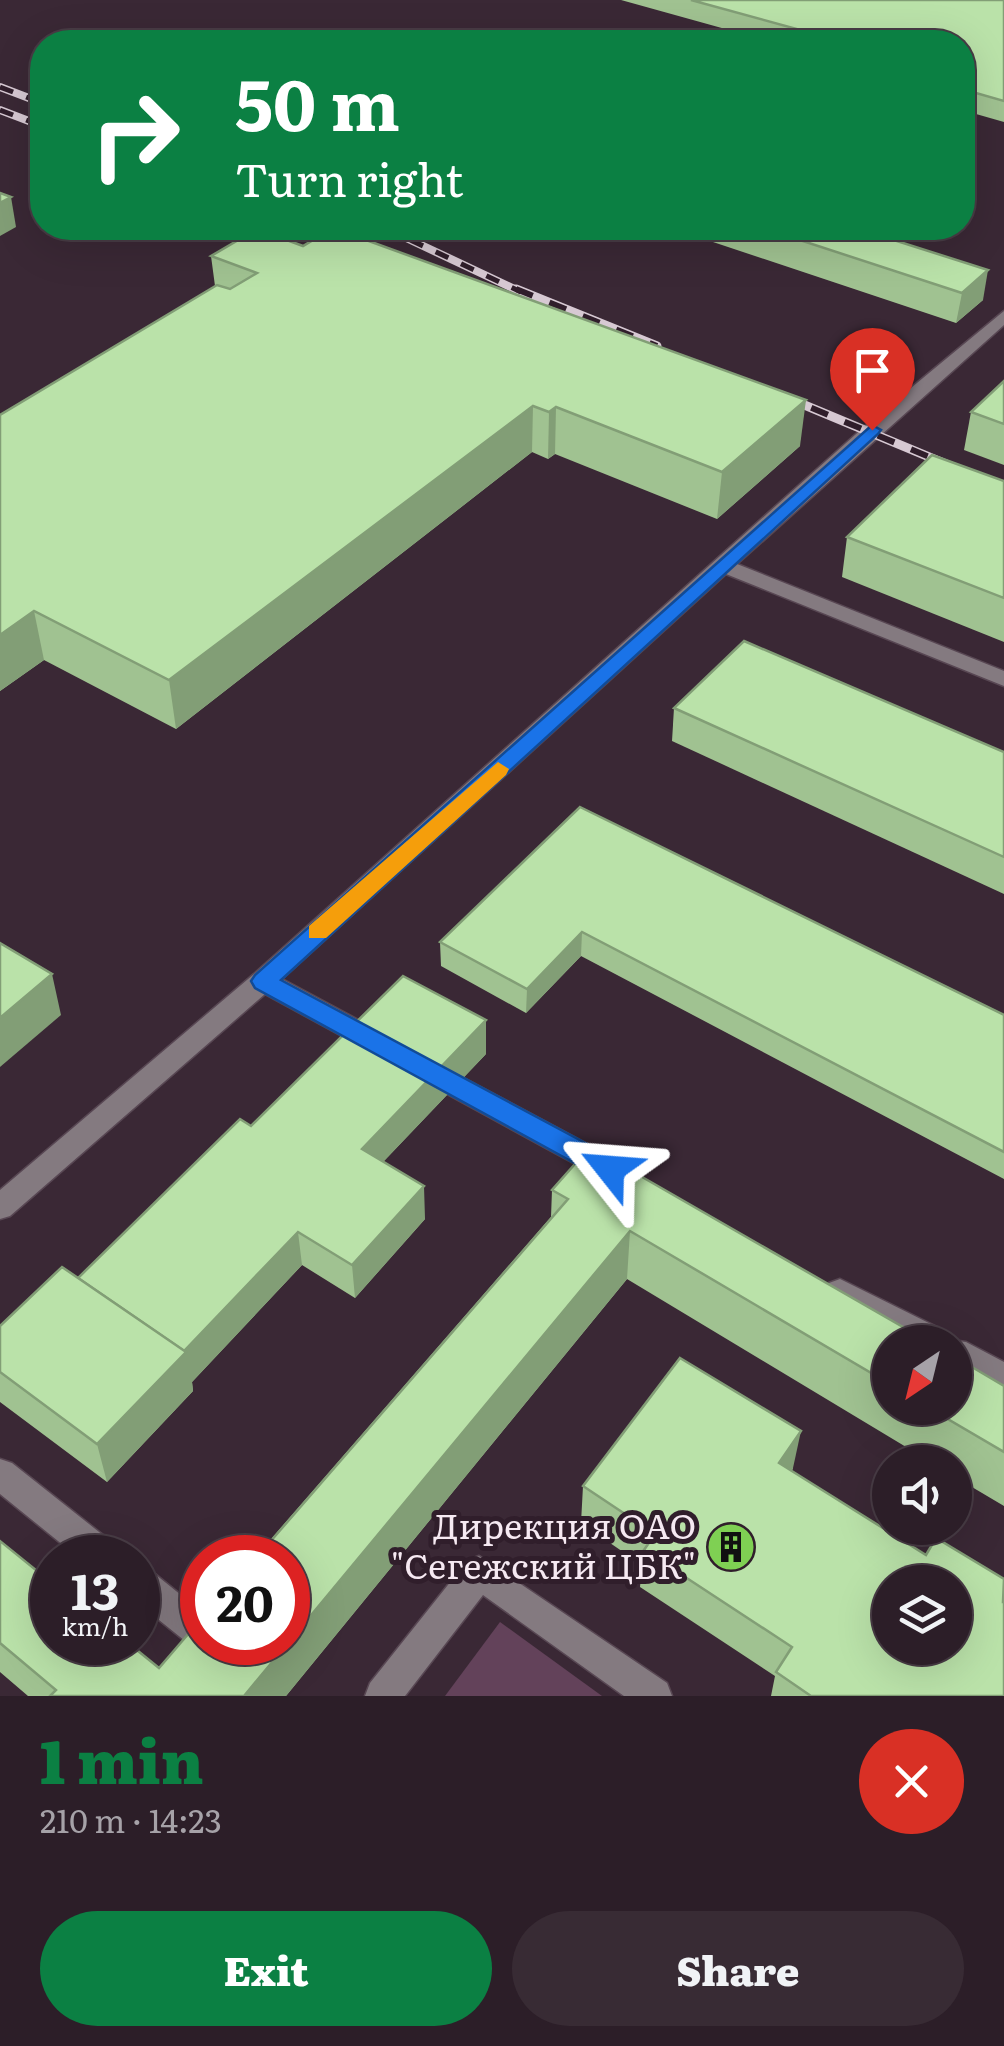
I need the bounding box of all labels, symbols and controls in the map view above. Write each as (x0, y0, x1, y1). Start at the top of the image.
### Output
text: 50 m (235, 49, 400, 153)
icon: right (70, 70, 200, 200)
text: Turn right (235, 144, 463, 211)
pin (830, 328, 915, 431)
icon: arrive (845, 343, 900, 398)
position arrow (558, 1117, 662, 1221)
north arrow (872, 1325, 972, 1425)
map controls (872, 1325, 972, 1665)
button: sound (872, 1445, 972, 1545)
place label: Дирекция ОАО "Сегежский ЦБК" (391, 1498, 696, 1590)
building icon: Дирекция ОАО "Сегежский ЦБК" (705, 1521, 757, 1573)
speed limit sign: 20 (180, 1535, 310, 1665)
text: 13 (71, 1551, 119, 1625)
button: layers (872, 1565, 972, 1665)
text: km/h (62, 1607, 128, 1644)
text: 1 min (40, 1713, 204, 1802)
button: close (859, 1729, 964, 1834)
text: 210 m · 14:23 (40, 1795, 222, 1843)
button: Exit (40, 1911, 492, 2026)
button: Share (512, 1911, 964, 2026)

